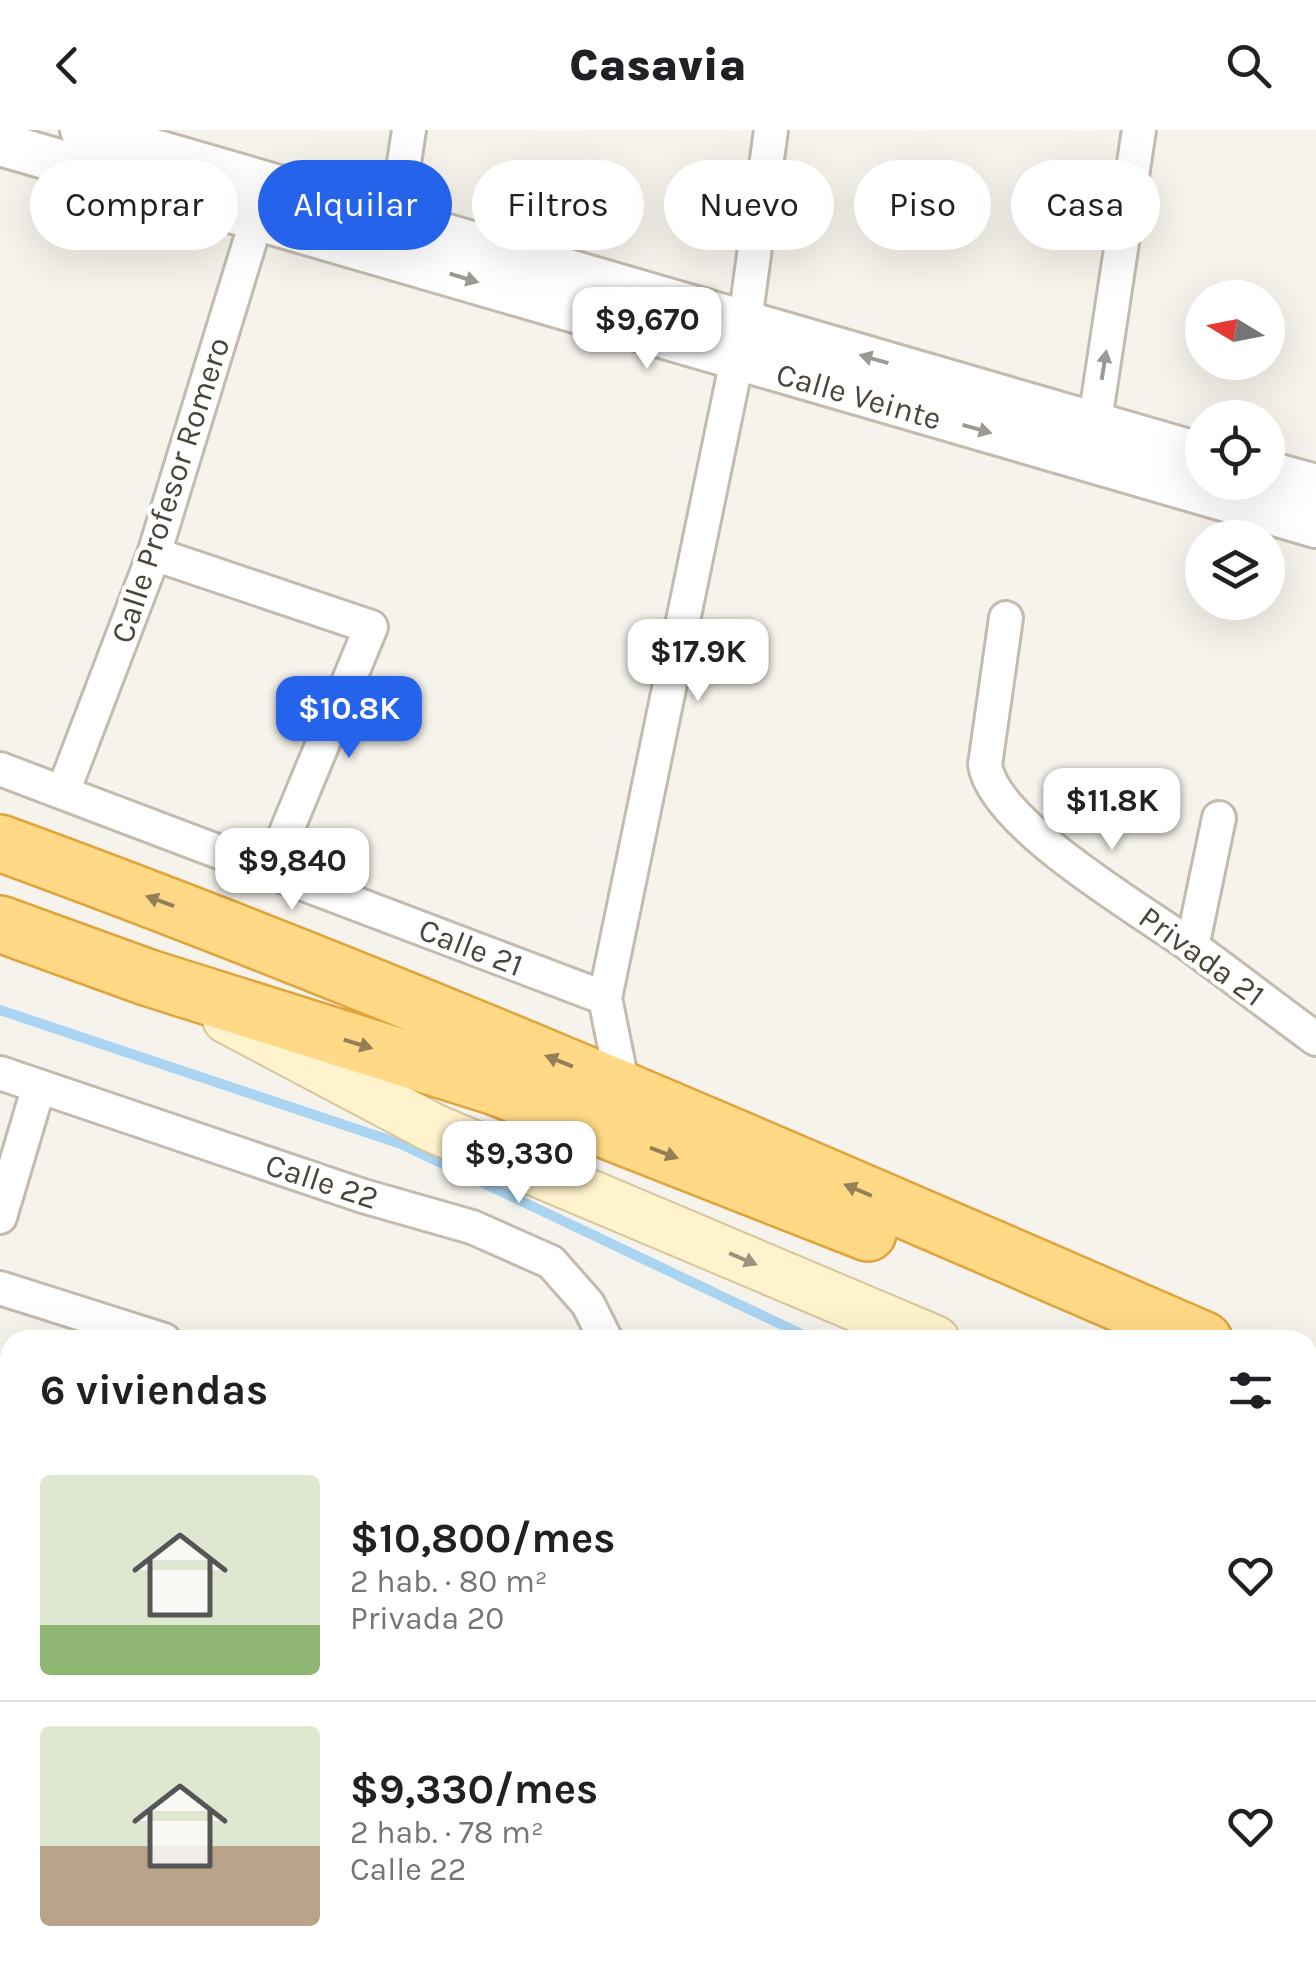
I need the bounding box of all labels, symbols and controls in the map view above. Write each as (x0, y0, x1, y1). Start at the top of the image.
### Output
icon: back (40, 38, 95, 93)
icon: search (1221, 38, 1276, 93)
text: Casavia (569, 39, 747, 91)
chip: Comprar (30, 160, 238, 250)
chip: Alquilar (258, 160, 452, 250)
chip: Filtros (472, 160, 644, 250)
chip: Nuevo (664, 160, 834, 250)
chip: Piso (854, 160, 991, 250)
chip: Casa (1011, 160, 1160, 250)
one-way arrow (449, 271, 479, 286)
north arrow (1185, 280, 1285, 380)
map controls (1185, 280, 1285, 620)
pin: $9,670 (566, 287, 728, 372)
text: $9,670 (594, 301, 700, 338)
street label: Calle Profesor Romero (104, 333, 237, 648)
one-way arrow (1096, 349, 1112, 380)
one-way arrow (858, 351, 888, 366)
street label: Calle Veinte (772, 355, 946, 438)
button: locate (1185, 400, 1285, 500)
one-way arrow (962, 422, 993, 438)
button: layers (1185, 520, 1285, 620)
pin: $17.9K (617, 619, 779, 704)
text: $17.9K (650, 633, 746, 670)
pin: $10.8K (268, 676, 430, 761)
text: $10.8K (298, 690, 400, 727)
pin: $11.8K (1031, 768, 1193, 853)
text: $11.8K (1065, 782, 1159, 819)
pin: $9,840 (211, 828, 373, 913)
text: $9,840 (237, 842, 347, 879)
one-way arrow (144, 893, 174, 908)
street label: Privada 21 (1132, 899, 1272, 1014)
street label: Calle 21 (414, 911, 528, 984)
one-way arrow (343, 1037, 374, 1052)
one-way arrow (544, 1053, 574, 1069)
pin: $9,330 (438, 1121, 600, 1206)
text: $9,330 (464, 1135, 574, 1172)
street label: Calle 22 (261, 1146, 383, 1217)
one-way arrow (649, 1146, 679, 1161)
one-way arrow (843, 1182, 873, 1198)
one-way arrow (728, 1251, 758, 1267)
icon: filters (1223, 1363, 1278, 1418)
text: 6 viviendas (40, 1365, 268, 1415)
text: $10,800/mes (350, 1513, 615, 1563)
icon: home (120, 1515, 240, 1635)
icon: heart (1223, 1548, 1278, 1603)
text: 2 hab. · 80 m² (350, 1563, 548, 1600)
text: Privada 20 (350, 1600, 504, 1637)
text: $9,330/mes (350, 1764, 598, 1814)
icon: home (120, 1766, 240, 1886)
icon: heart (1223, 1799, 1278, 1854)
text: 2 hab. · 78 m² (350, 1814, 544, 1851)
text: Calle 22 (350, 1851, 466, 1888)

